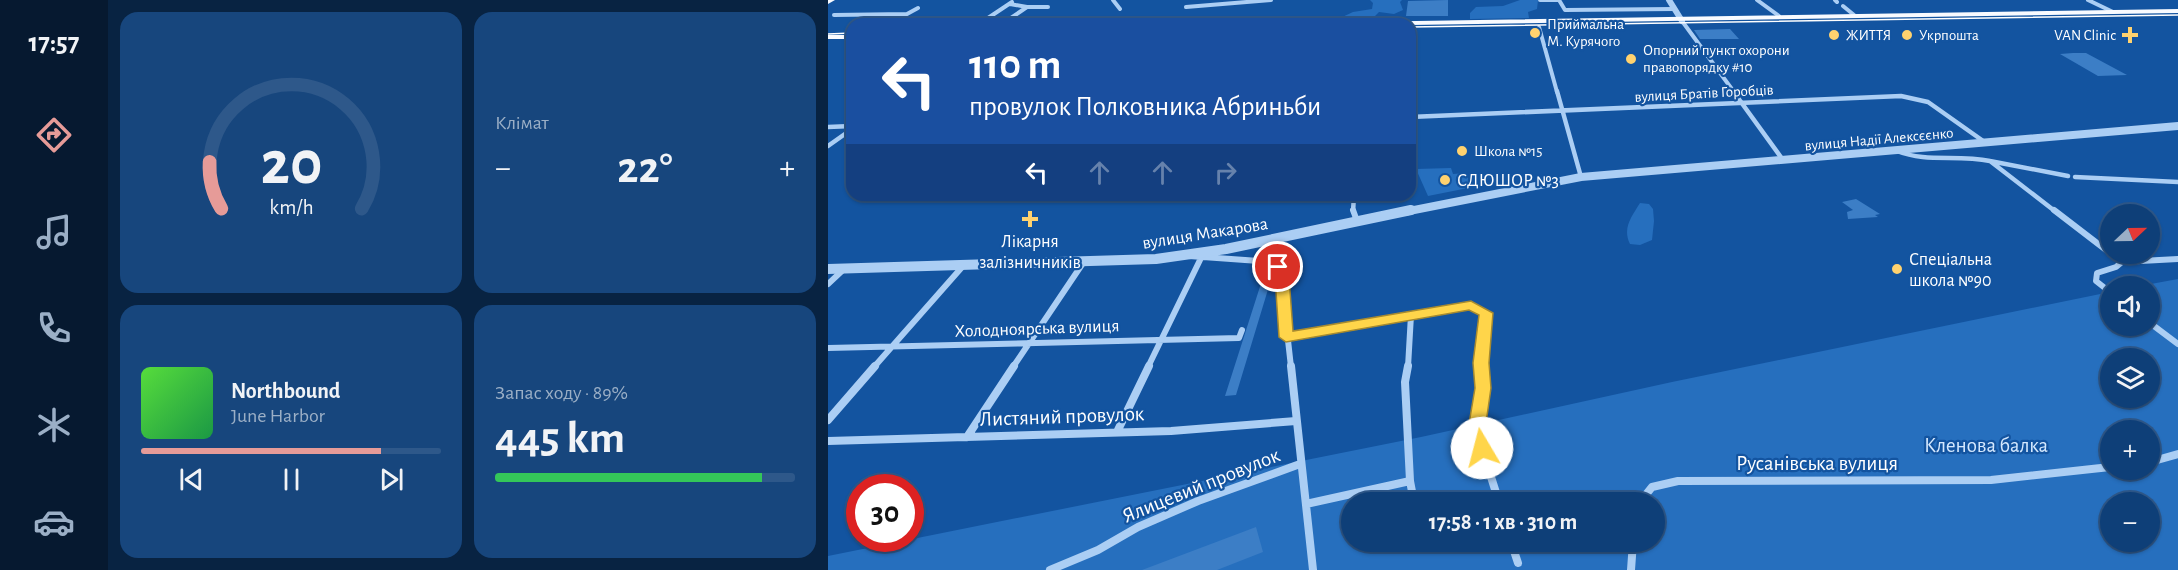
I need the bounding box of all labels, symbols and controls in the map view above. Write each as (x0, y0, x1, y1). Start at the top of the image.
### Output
place label: Приймальна М. Курячого (1547, 17, 1624, 49)
marker: Приймальна М. Курячого (1528, 26, 1542, 40)
marker: VAN Clinic (2121, 26, 2139, 44)
marker: ЖИТТЯ (1827, 28, 1841, 42)
place label: ЖИТТЯ (1846, 28, 1891, 43)
marker: Укрпошта (1900, 28, 1914, 42)
place label: Укрпошта (1919, 28, 1979, 43)
place label: VAN Clinic (2054, 28, 2116, 43)
text: 17:57 (29, 29, 79, 56)
icon: left (870, 42, 948, 120)
place label: Опорний пункт охорони правопорядку #10 (1643, 43, 1790, 75)
text: 110 m (969, 44, 1061, 86)
marker: Опорний пункт охорони правопорядку #10 (1624, 52, 1638, 66)
street label: вулиця Братів Горобців (1634, 82, 1774, 105)
text: провулок Полковника Абриньби (969, 93, 1321, 120)
text: Клімат (495, 113, 549, 133)
icon: directions (33, 114, 75, 156)
street label: вулиця Надії Алексєєнко (1804, 126, 1954, 153)
text: 20 (260, 133, 322, 195)
marker: Школа №15 (1455, 144, 1469, 158)
place label: Школа №15 (1474, 144, 1542, 159)
text: 22° (617, 146, 673, 191)
text: − (495, 152, 511, 185)
text: + (779, 152, 795, 185)
icon: left (1020, 156, 1053, 189)
icon: ahead (1083, 156, 1116, 189)
icon: ahead (1146, 156, 1179, 189)
icon: right (1209, 156, 1242, 189)
place label: СДЮШОР №3 (1457, 172, 1559, 190)
marker: СДЮШОР №3 (1438, 173, 1452, 187)
text: km/h (269, 198, 313, 219)
north arrow (2100, 204, 2160, 264)
map controls (2100, 204, 2160, 552)
marker: Лікарня залізничників (1021, 210, 1039, 228)
icon: music (33, 211, 75, 253)
street label: вулиця Макарова (1141, 215, 1269, 253)
place label: Лікарня залізничників (979, 233, 1081, 272)
pin (1252, 241, 1303, 292)
icon: arrive (1261, 250, 1294, 283)
place label: Спеціальна школа №90 (1909, 251, 1992, 290)
marker: Спеціальна школа №90 (1890, 262, 1904, 276)
button: sound (2100, 276, 2160, 336)
icon: phone (33, 307, 75, 349)
street label: Холодноярська вулиця (954, 317, 1120, 341)
button: layers (2100, 348, 2160, 408)
text: Northbound (231, 380, 340, 402)
text: Запас ходу · 89% (495, 383, 628, 403)
street label: Листяний провулок (979, 403, 1145, 430)
icon: climate (33, 404, 75, 446)
text: June Harbor (231, 406, 325, 426)
text: 445 km (495, 416, 625, 461)
position arrow (1450, 416, 1514, 480)
button: + (2100, 420, 2160, 480)
park label: Кленова балка (1924, 435, 2048, 456)
street label: Ялицевий провулок (1119, 444, 1283, 527)
street label: Русанівська вулиця (1736, 453, 1898, 474)
icon: previous (175, 463, 208, 496)
icon: pause (275, 463, 308, 496)
icon: next (375, 463, 408, 496)
speed limit sign: 30 (846, 474, 924, 552)
button: − (2100, 492, 2160, 552)
icon: car (33, 501, 75, 543)
text: 17:58 · 1 хв · 310 m (1429, 511, 1577, 533)

